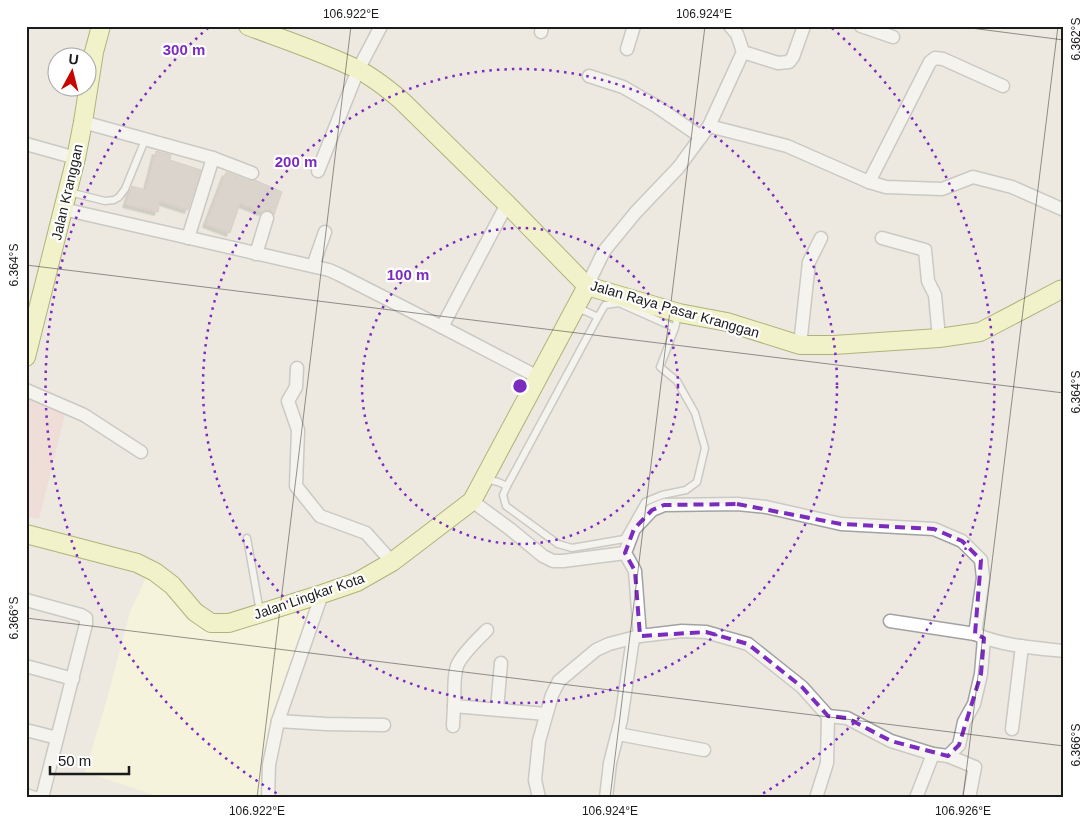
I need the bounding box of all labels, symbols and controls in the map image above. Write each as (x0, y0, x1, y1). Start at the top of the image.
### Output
text: 106.922°E (323, 7, 379, 21)
text: 106.924°E (676, 7, 732, 21)
text: 6.362°S (1069, 18, 1083, 60)
text: 300 m (163, 41, 205, 58)
north arrow (48, 48, 98, 98)
text: U (68, 51, 80, 68)
street label: Jalan Kranggan (48, 142, 86, 242)
text: 200 m (275, 153, 317, 170)
text: 6.364°S (7, 244, 21, 286)
text: 100 m (387, 266, 429, 283)
street label: Jalan Raya Pasar Kranggan (589, 277, 761, 341)
text: 6.364°S (1069, 371, 1083, 413)
centre of rings (511, 377, 529, 395)
street label: Jalan Lingkar Kota (252, 569, 367, 622)
text: 6.366°S (7, 597, 21, 639)
text: 6.366°S (1069, 724, 1083, 766)
scale bar (50, 744, 129, 776)
text: 50 m (58, 752, 91, 769)
text: 106.922°E (229, 804, 285, 818)
text: 106.924°E (582, 804, 638, 818)
text: 106.926°E (935, 804, 991, 818)

